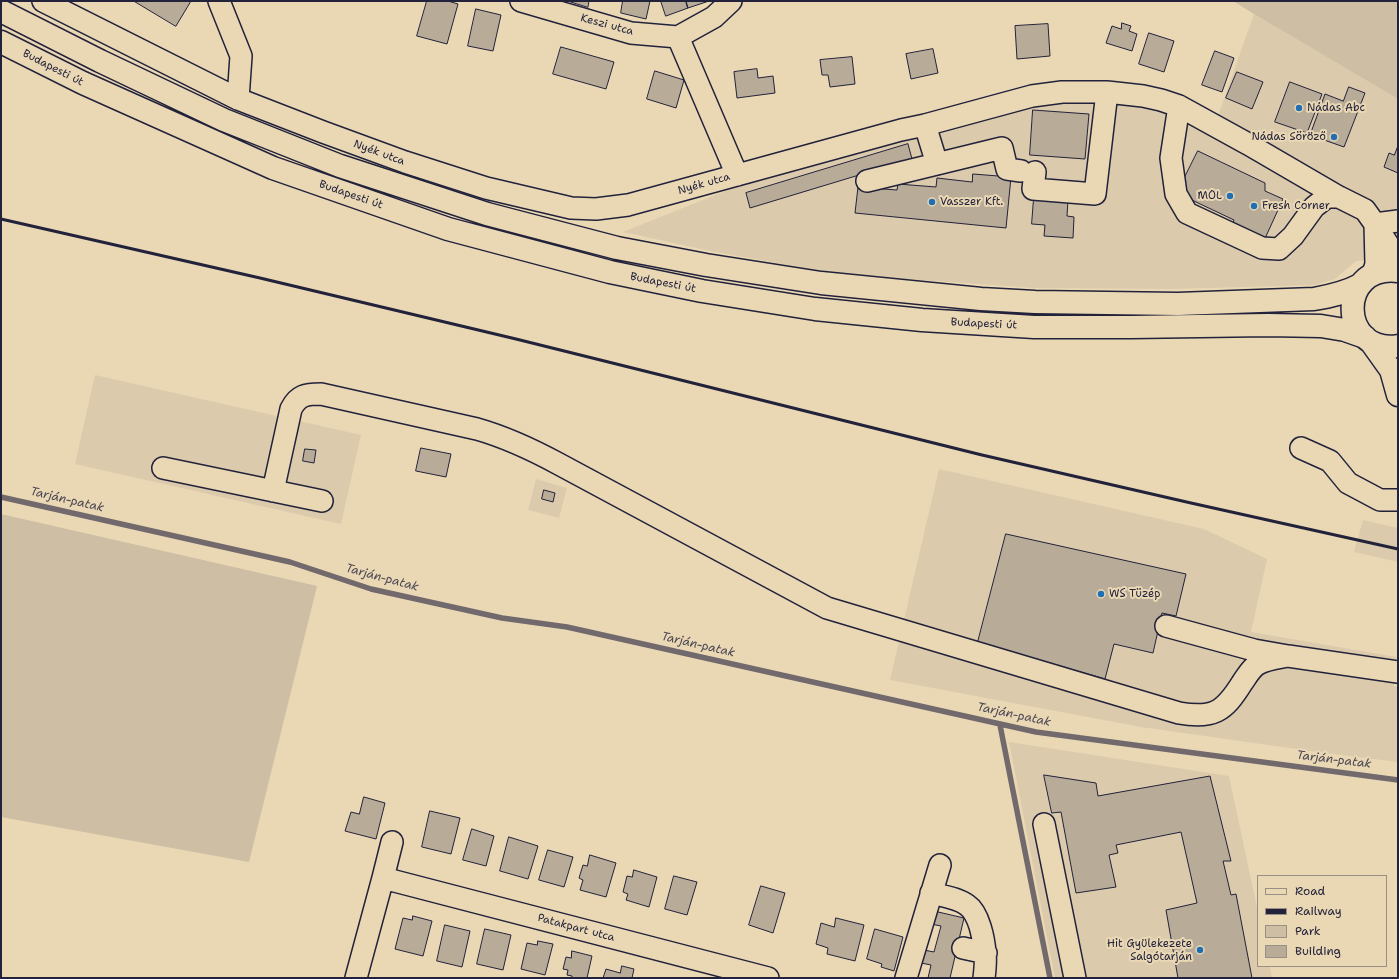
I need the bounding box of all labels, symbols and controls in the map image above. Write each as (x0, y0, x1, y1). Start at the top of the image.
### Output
street label: Keszi utca (579, 12, 635, 38)
street label: Budapesti út (20, 47, 86, 89)
place label: Nádas Abc (1307, 101, 1365, 115)
marker: Nádas Abc (1294, 103, 1304, 113)
place label: Nádas Söröző (1251, 130, 1326, 144)
marker: Nádas Söröző (1329, 132, 1339, 142)
street label: Nyék utca (351, 138, 407, 168)
street label: Nyék utca (676, 170, 732, 198)
street label: Budapesti út (317, 178, 385, 212)
place label: MOL (1197, 189, 1222, 203)
marker: MOL (1225, 191, 1235, 201)
place label: Vasszer Kft. (940, 195, 1003, 209)
marker: Vasszer Kft. (927, 197, 937, 207)
place label: Fresh Corner (1262, 199, 1330, 213)
marker: Fresh Corner (1249, 201, 1259, 211)
street label: Budapesti út (629, 270, 697, 296)
street label: Budapesti út (950, 316, 1018, 332)
water label: Tarján-patak (29, 485, 105, 515)
water label: Tarján-patak (344, 561, 420, 595)
place label: WS Tüzép (1109, 587, 1160, 601)
marker: WS Tüzép (1096, 589, 1106, 599)
water label: Tarján-patak (660, 630, 736, 660)
water label: Tarján-patak (976, 700, 1052, 730)
water label: Tarján-patak (1296, 748, 1372, 772)
legend (1257, 875, 1387, 967)
text: Road (1295, 883, 1325, 899)
text: Railway (1295, 903, 1342, 919)
street label: Patakpart utca (536, 911, 616, 945)
text: Park (1295, 923, 1321, 939)
place label: Hit Gyülekezete Salgótarján (1107, 937, 1192, 963)
text: Building (1295, 943, 1341, 959)
marker: Hit Gyülekezete Salgótarján (1195, 945, 1205, 955)

